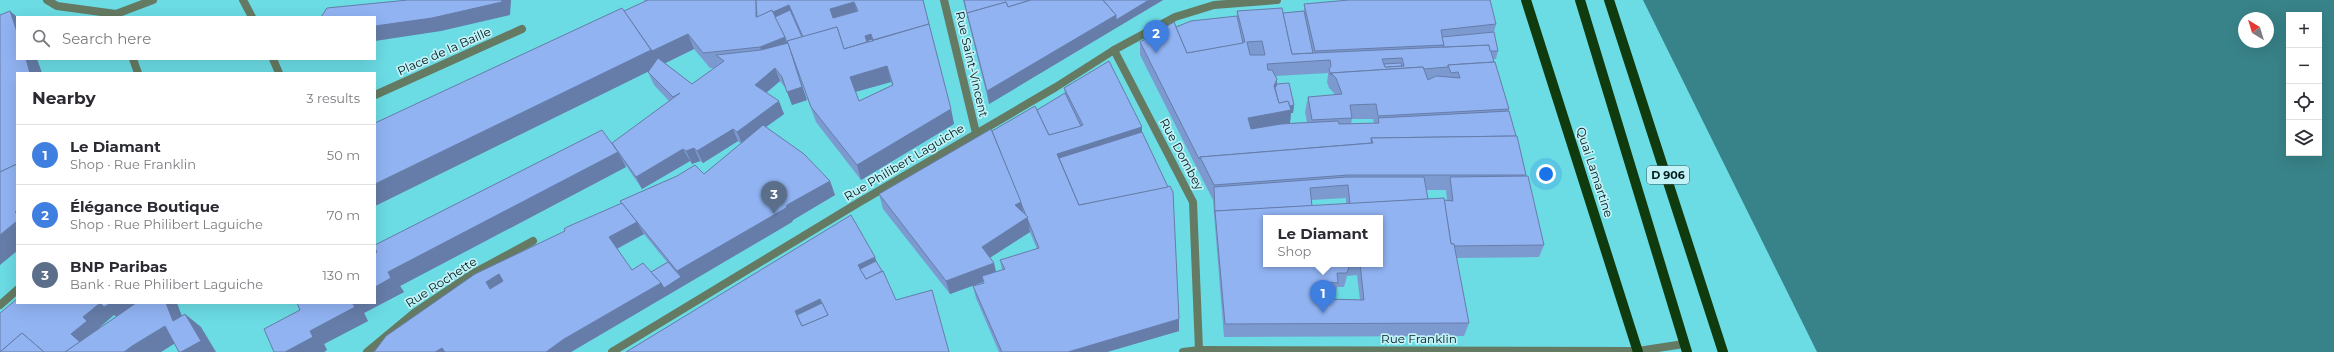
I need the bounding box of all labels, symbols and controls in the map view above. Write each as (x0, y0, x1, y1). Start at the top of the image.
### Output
street label: Rue Saint-Vincent (953, 10, 992, 119)
north arrow (2238, 12, 2274, 48)
map controls (2286, 12, 2322, 156)
button: + (2286, 12, 2322, 48)
search box (16, 16, 376, 60)
pin: 2 (1143, 20, 1169, 53)
street label: Place de la Baille (395, 24, 493, 78)
icon: search (30, 27, 52, 49)
text: Search here (62, 29, 151, 48)
button: − (2286, 48, 2322, 84)
button: locate (2286, 84, 2322, 120)
text: Nearby (32, 88, 96, 108)
text: 3 results (306, 90, 360, 106)
street label: Rue Dombey (1157, 116, 1207, 193)
street label: Rue Philibert Laguiche (841, 120, 967, 204)
button: layers (2286, 120, 2322, 156)
street label: Quai Lamartine (1573, 125, 1617, 219)
text: Le Diamant (70, 137, 161, 156)
text: 1 (42, 147, 48, 163)
text: 50 m (327, 147, 360, 163)
text: Shop · Rue Franklin (70, 156, 196, 172)
your location (1536, 164, 1556, 184)
road number: D 906 (1647, 166, 1689, 184)
pin: 3 (761, 181, 787, 214)
text: Élégance Boutique (70, 197, 219, 216)
text: 2 (41, 207, 49, 223)
text: 70 m (327, 207, 360, 223)
popup (1263, 215, 1383, 267)
text: Shop · Rue Philibert Laguiche (70, 216, 263, 232)
text: Le Diamant (1278, 224, 1368, 243)
text: Shop (1278, 243, 1311, 259)
street label: Rue Rochette (403, 253, 479, 311)
text: BNP Paribas (70, 257, 167, 276)
text: 3 (41, 267, 49, 283)
text: 130 m (322, 267, 360, 283)
text: Bank · Rue Philibert Laguiche (70, 276, 263, 292)
pin: 1 (1310, 280, 1336, 313)
street label: Rue Franklin (1381, 331, 1457, 346)

